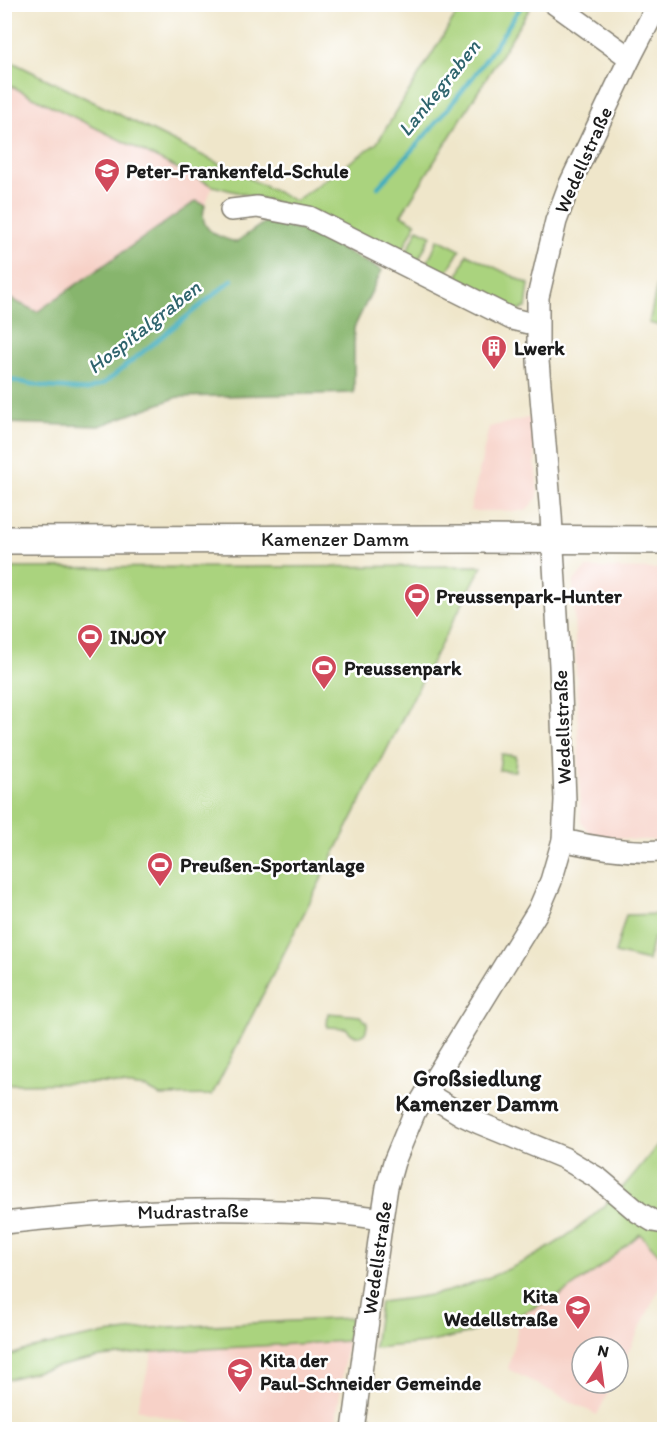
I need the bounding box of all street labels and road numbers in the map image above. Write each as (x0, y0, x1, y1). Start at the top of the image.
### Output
street label: Wedellstraße (549, 103, 617, 217)
street label: Kamenzer Damm (261, 527, 409, 551)
street label: Wedellstraße (548, 669, 576, 785)
street label: Mudrastraße (137, 1198, 249, 1224)
street label: Wedellstraße (357, 1200, 397, 1316)

